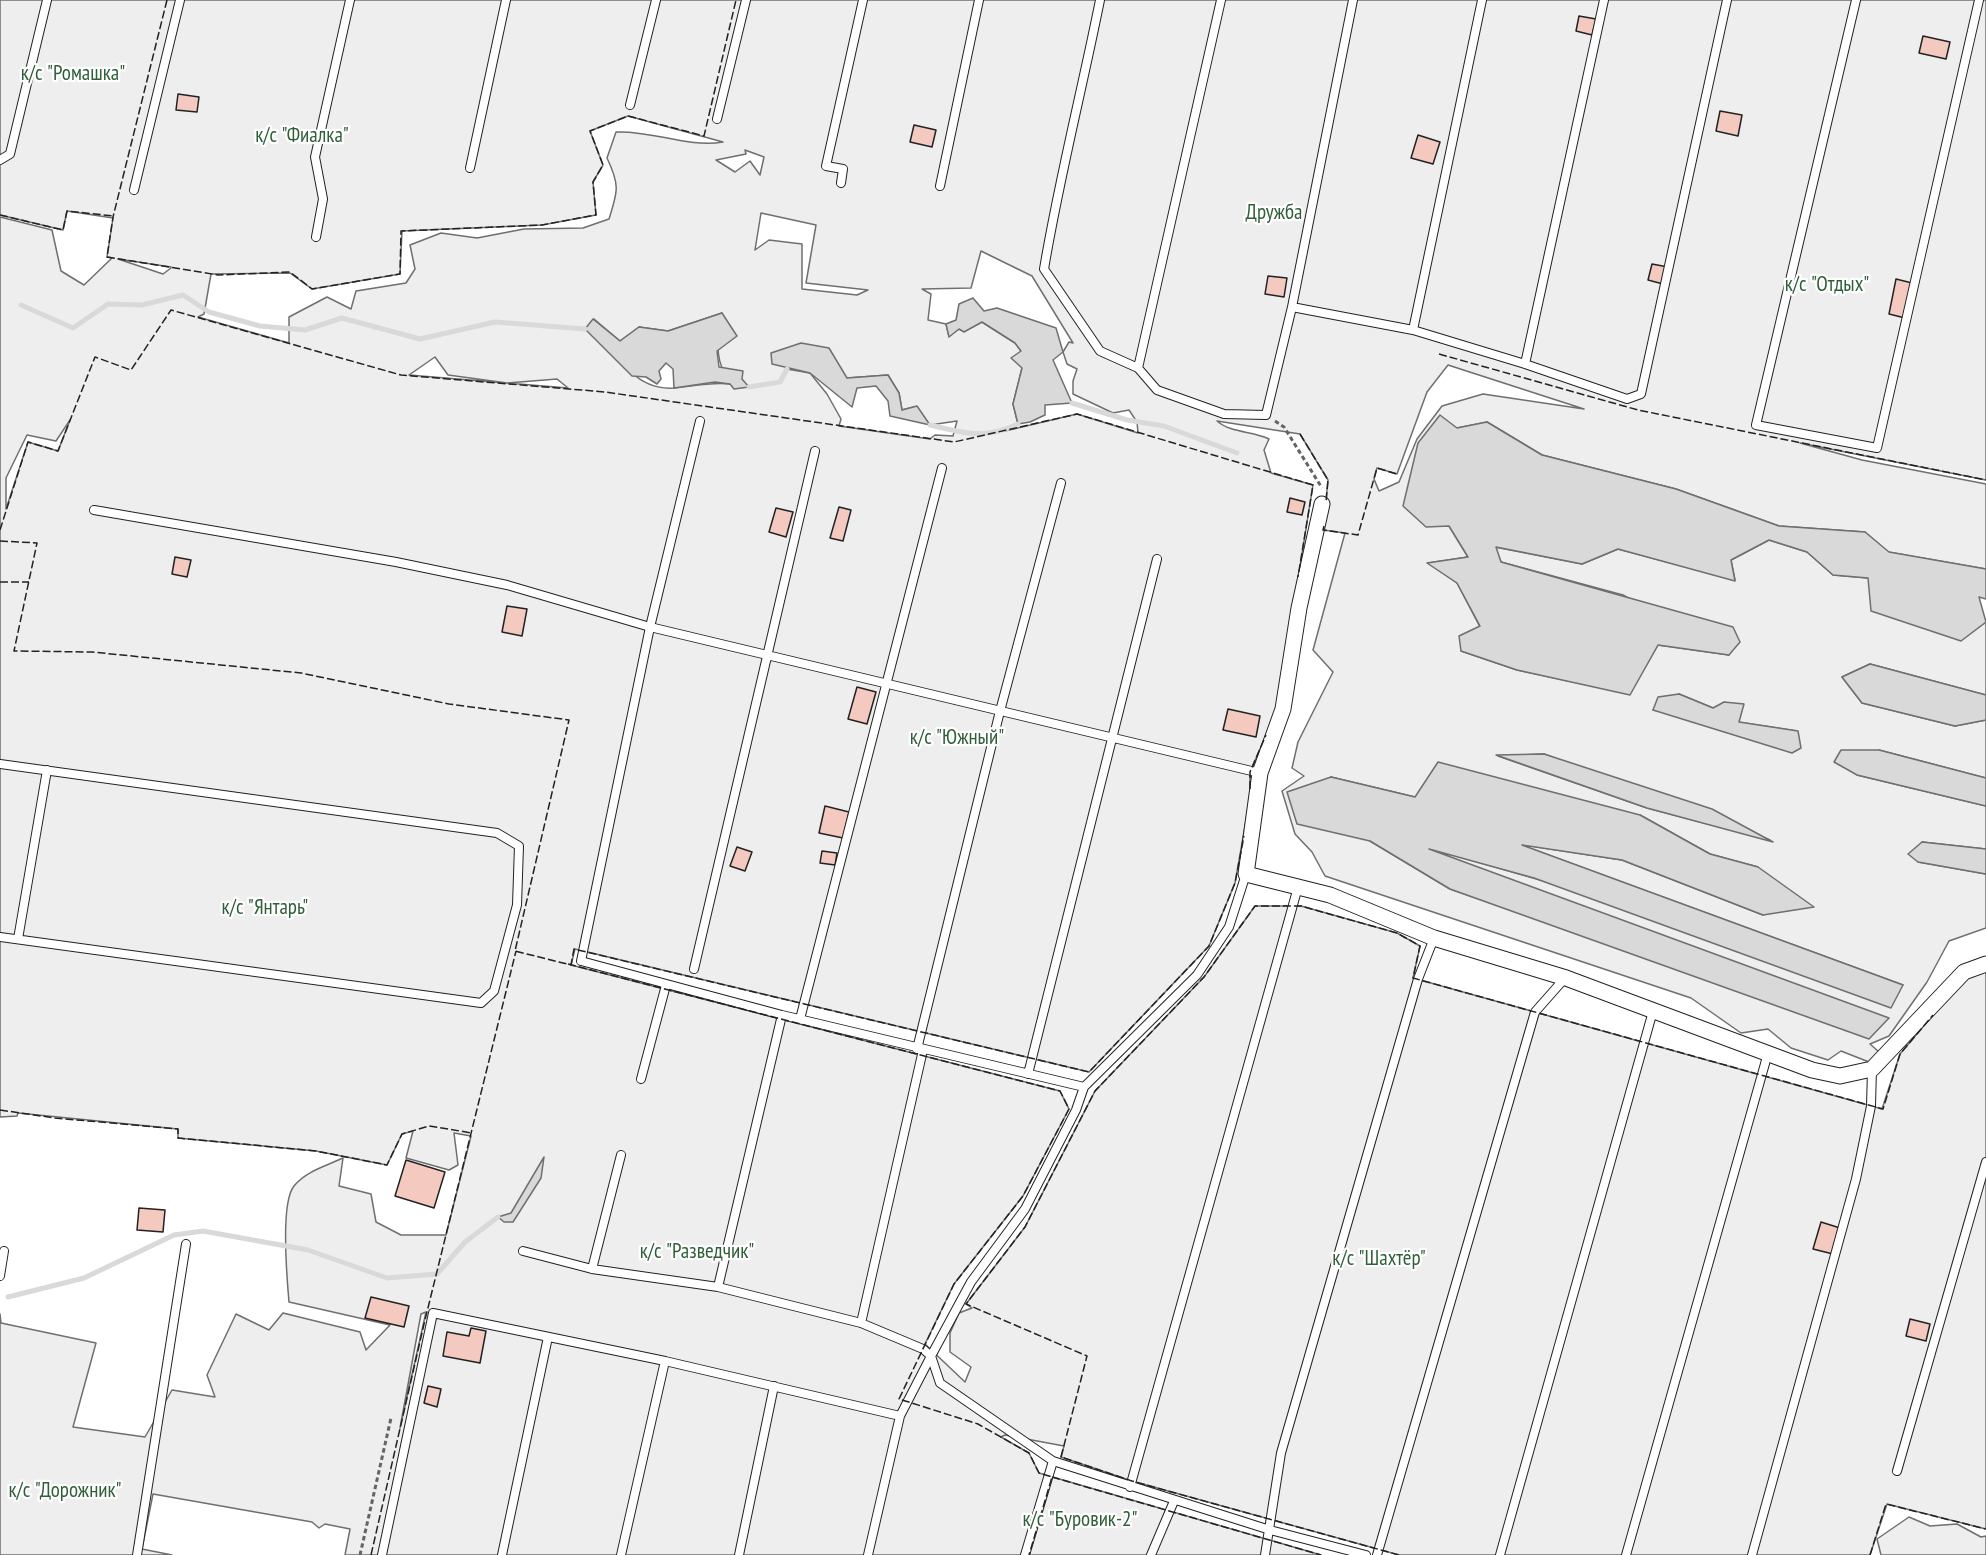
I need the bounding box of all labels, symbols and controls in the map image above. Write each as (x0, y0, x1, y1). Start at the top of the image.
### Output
park label: к/с "Ромашка" (21, 61, 125, 87)
park label: к/с "Фиалка" (255, 123, 349, 149)
park label: Дружба (1246, 200, 1302, 226)
park label: к/с "Отдых" (1785, 272, 1869, 298)
park label: к/с "Южный" (910, 725, 1004, 751)
park label: к/с "Янтарь" (222, 895, 308, 921)
park label: к/с "Разведчик" (640, 1239, 754, 1265)
park label: к/с "Шахтёр" (1332, 1246, 1426, 1272)
park label: к/с "Дорожник" (8, 1478, 122, 1504)
park label: к/с "Буровик-2" (1022, 1507, 1138, 1533)

